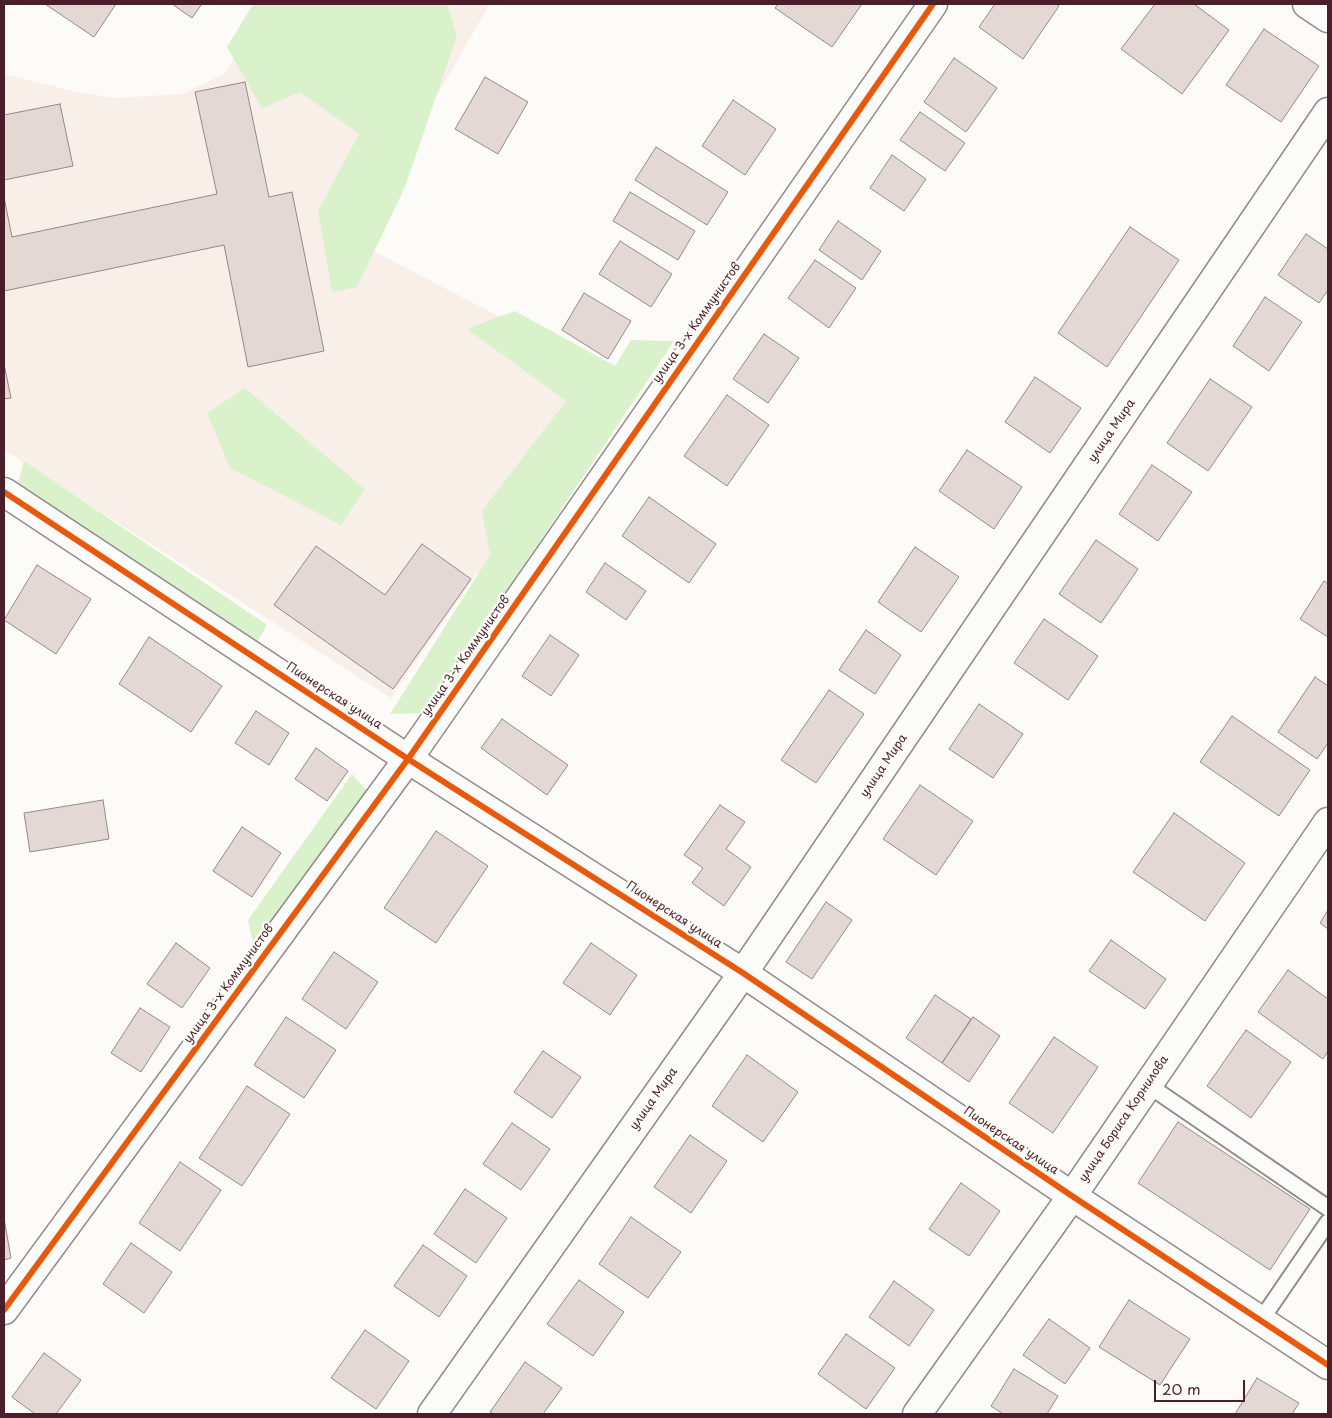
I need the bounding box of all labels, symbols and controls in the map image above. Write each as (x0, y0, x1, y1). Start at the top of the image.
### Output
street label: улица 3-х Коммунистов (650, 260, 744, 386)
street label: улица Мира (1086, 397, 1138, 465)
street label: улица 3-х Коммунистов (419, 593, 513, 719)
street label: Пионерская улица (283, 660, 385, 732)
street label: улица Мира (858, 732, 910, 800)
street label: Пионерская улица (623, 879, 725, 951)
street label: улица 3-х Коммунистов (181, 922, 277, 1046)
street label: улица Бориса Корнилова (1076, 1053, 1172, 1185)
street label: улица Мира (627, 1065, 681, 1133)
street label: Пионерская улица (961, 1104, 1061, 1178)
scale bar (1157, 1370, 1248, 1402)
text: 20 m (1162, 1377, 1201, 1400)

